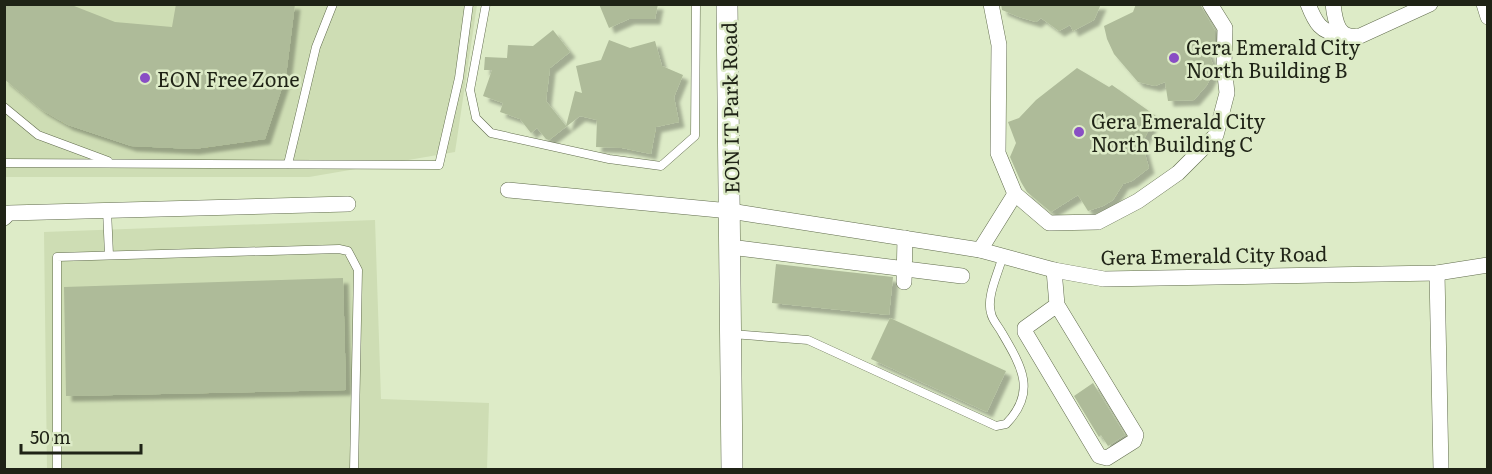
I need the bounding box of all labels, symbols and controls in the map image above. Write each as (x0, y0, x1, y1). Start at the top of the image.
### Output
street label: EON IT Park Road (713, 22, 745, 194)
place label: Gera Emerald City North Building B (1186, 31, 1361, 84)
marker: Gera Emerald City North Building B (1167, 51, 1181, 65)
place label: EON Free Zone (157, 63, 300, 93)
marker: EON Free Zone (138, 71, 152, 85)
place label: Gera Emerald City North Building C (1091, 105, 1266, 158)
marker: Gera Emerald City North Building C (1072, 125, 1086, 139)
street label: Gera Emerald City Road (1100, 237, 1328, 271)
scale bar (21, 417, 141, 455)
text: 50 m (30, 423, 71, 450)

